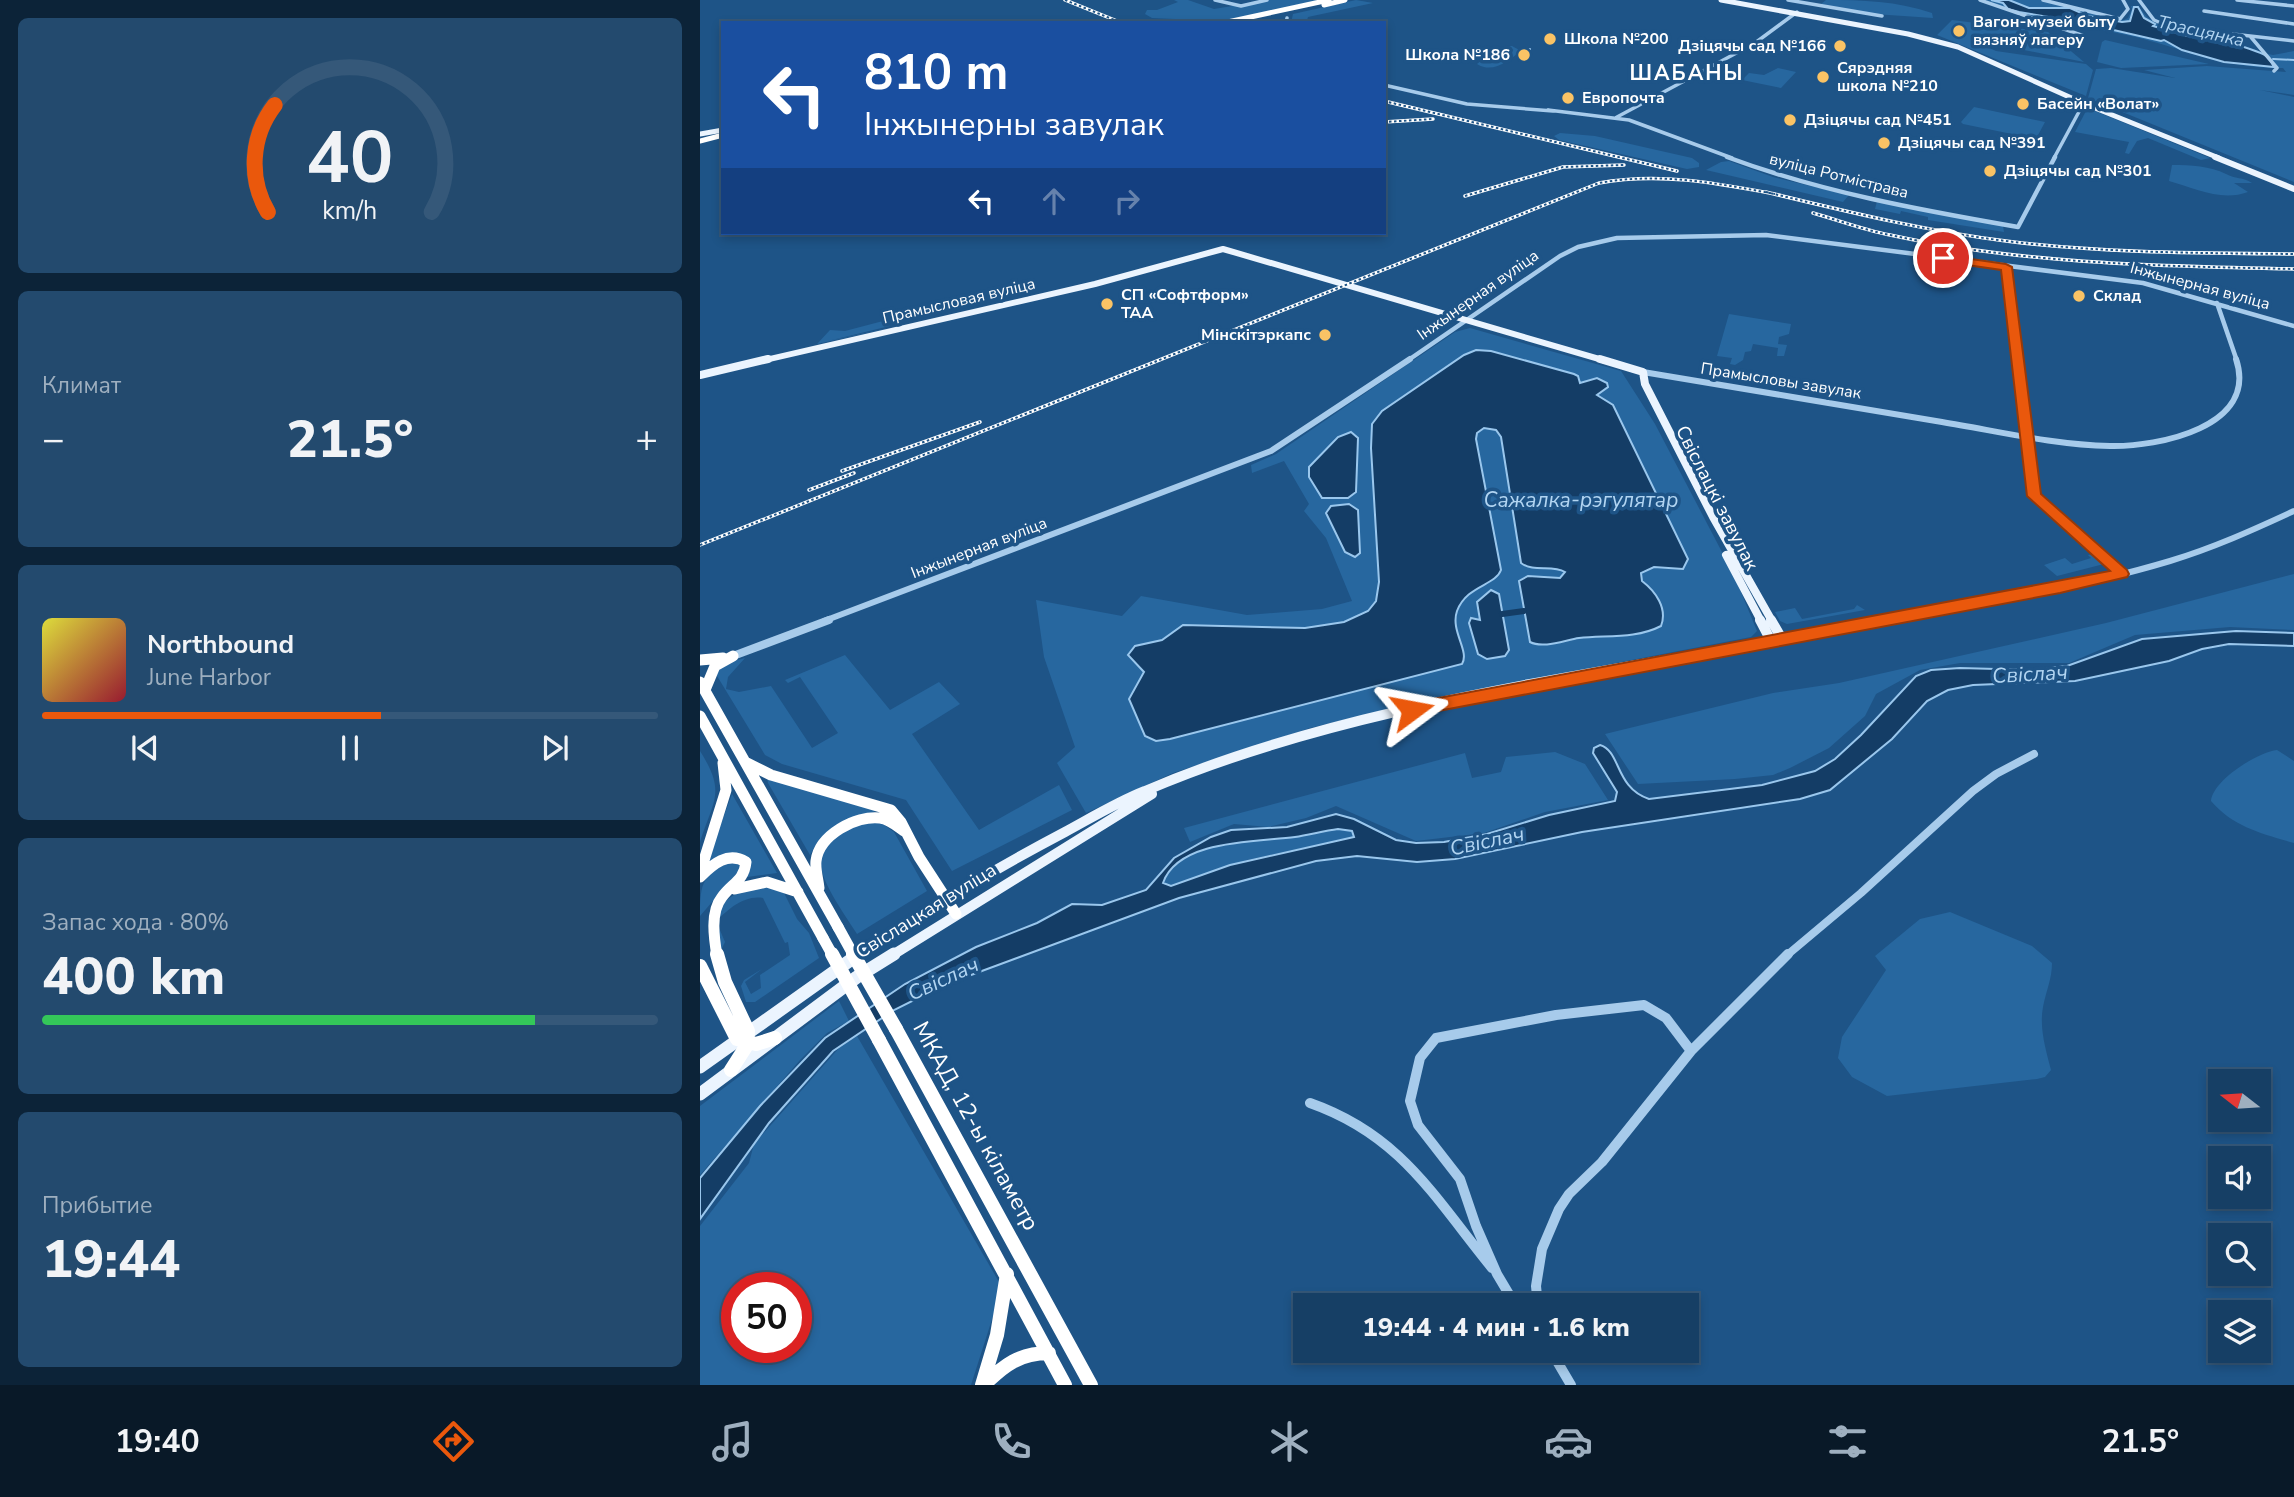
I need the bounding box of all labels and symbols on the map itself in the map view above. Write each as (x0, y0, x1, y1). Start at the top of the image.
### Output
water label: Трасцянка (2155, 9, 2247, 53)
place label: Вагон-музей быту вязняў лагеру (1973, 11, 2116, 51)
marker: Вагон-музей быту вязняў лагеру (1951, 23, 1967, 39)
place label: Школа №200 (1564, 28, 1669, 50)
marker: Школа №200 (1542, 31, 1558, 47)
place label: Дзіцячы сад №166 (1678, 35, 1826, 57)
marker: Дзіцячы сад №166 (1832, 38, 1848, 54)
place label: Школа №186 (1405, 44, 1510, 66)
marker: Школа №186 (1516, 47, 1532, 63)
place label: Сярэдняя школа №210 (1837, 57, 1938, 97)
district label: ШАБАНЫ (1629, 59, 1745, 87)
marker: Сярэдняя школа №210 (1815, 69, 1831, 85)
place label: Европочта (1582, 87, 1665, 109)
marker: Европочта (1560, 90, 1576, 106)
place label: Басейн «Волат» (2037, 93, 2159, 115)
marker: Басейн «Волат» (2015, 96, 2031, 112)
place label: Дзіцячы сад №451 (1804, 109, 1952, 131)
marker: Дзіцячы сад №451 (1782, 112, 1798, 128)
place label: Дзіцячы сад №391 (1898, 132, 2046, 154)
marker: Дзіцячы сад №391 (1876, 135, 1892, 151)
street label: вуліца Ротмістрава (1767, 148, 1911, 204)
place label: Дзіцячы сад №301 (2004, 160, 2152, 182)
marker: Дзіцячы сад №301 (1982, 163, 1998, 179)
pin (1913, 228, 1973, 288)
street label: Інжынерная вуліца (1413, 245, 1543, 345)
street label: Інжынерная вуліца (2128, 257, 2272, 315)
street label: Прамысловая вуліца (880, 273, 1038, 329)
place label: СП «Софтформ» ТАА (1121, 284, 1249, 324)
place label: Склад (2093, 285, 2141, 307)
marker: Склад (2071, 288, 2087, 304)
marker: СП «Софтформ» ТАА (1099, 296, 1115, 312)
place label: Мінскітэркапс (1201, 324, 1311, 346)
marker: Мінскітэркапс (1317, 327, 1333, 343)
street label: Прамысловы завулак (1699, 357, 1863, 405)
street label: Свіслацкі завулак (1669, 421, 1765, 575)
water label: Сажалка-рэгулятар (1483, 486, 1679, 514)
street label: Інжынерная вуліца (908, 512, 1050, 584)
water label: Свіслач (1992, 658, 2068, 690)
position arrow (1375, 673, 1449, 747)
water label: Свіслач (1447, 819, 1527, 863)
street label: Свіслацкая вуліца (851, 857, 1001, 965)
water label: Свіслач (903, 950, 983, 1008)
street label: МКАД, 12-ы кіламетр (906, 1016, 1046, 1236)
north arrow (2208, 1069, 2272, 1132)
speed limit sign: 50 (721, 1272, 812, 1363)

